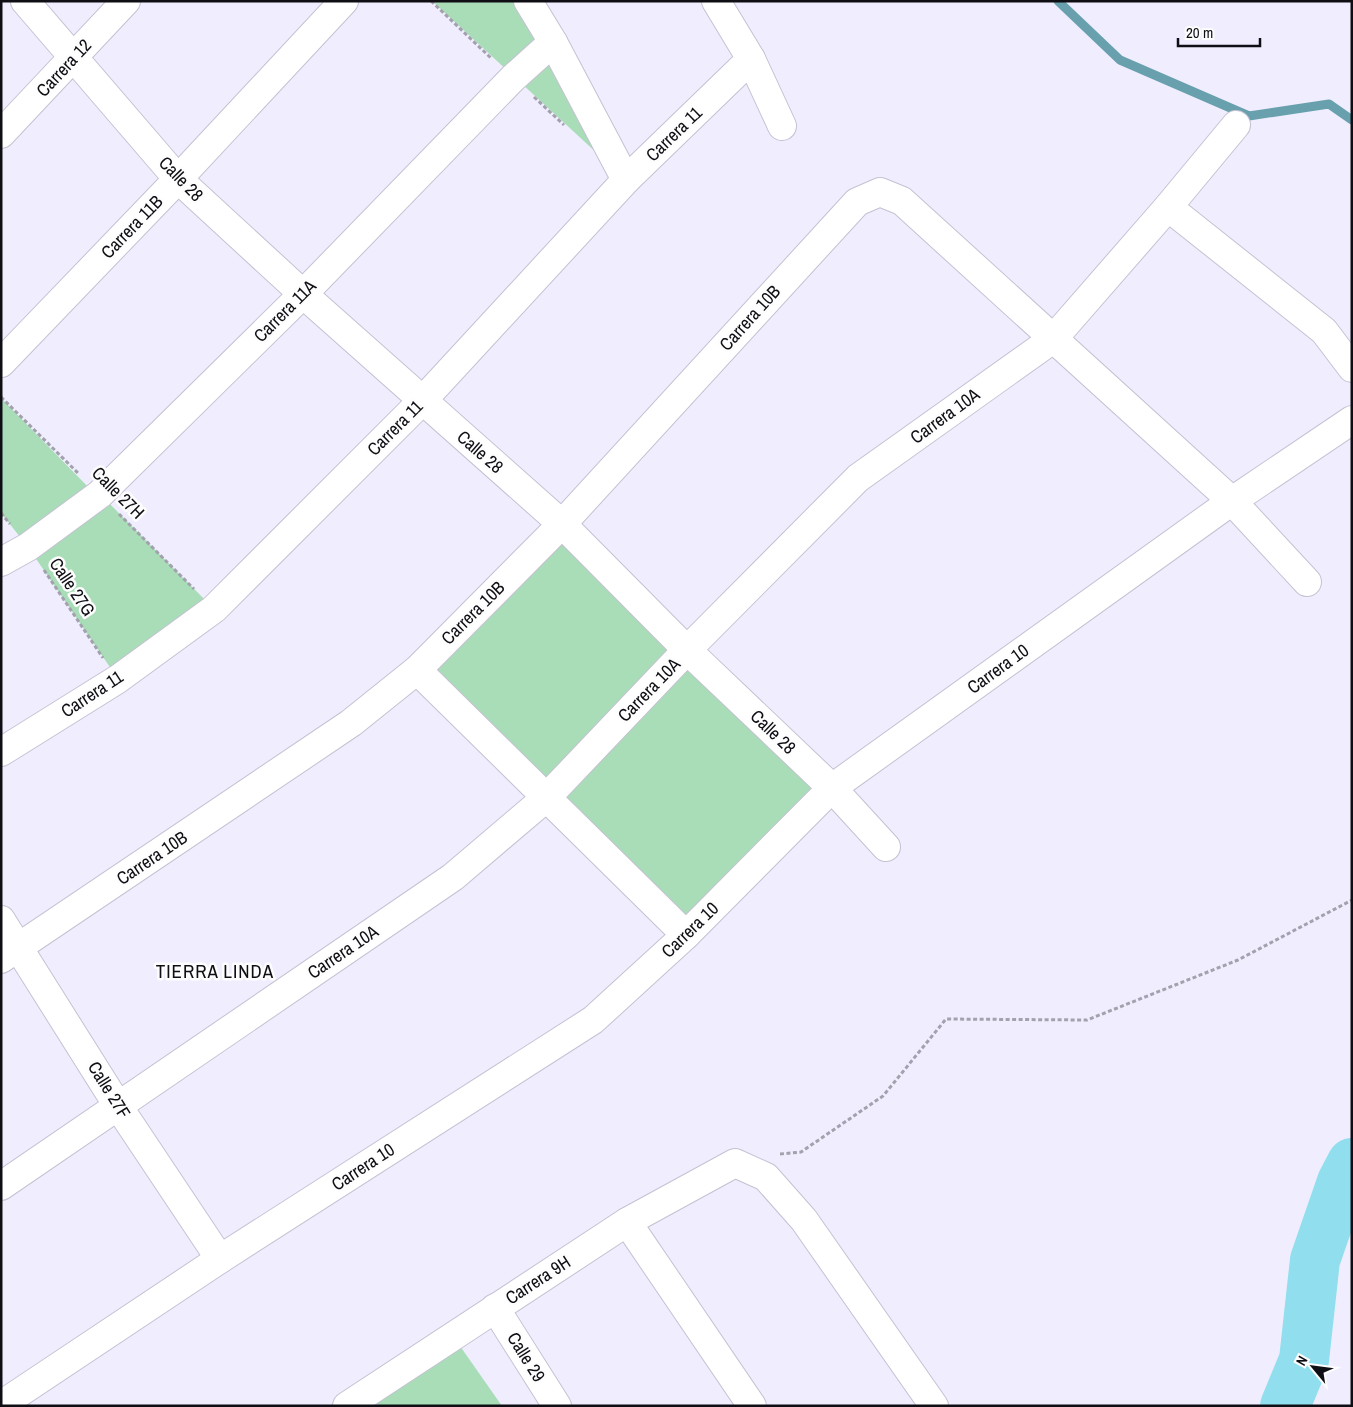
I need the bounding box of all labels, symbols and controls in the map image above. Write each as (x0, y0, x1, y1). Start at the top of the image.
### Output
scale bar (1178, 15, 1260, 47)
text: 20 m (1186, 22, 1213, 43)
street label: Carrera 12 (30, 33, 97, 102)
street label: Carrera 11 (640, 100, 708, 167)
street label: Calle 28 (154, 150, 209, 207)
street label: Carrera 11B (95, 189, 168, 264)
street label: Carrera 11A (248, 274, 322, 348)
street label: Carrera 10B (713, 279, 786, 356)
street label: Carrera 10A (905, 382, 985, 449)
street label: Carrera 11 (361, 394, 429, 461)
street label: Calle 28 (452, 424, 509, 479)
street label: Calle 27H (87, 461, 150, 524)
street label: Calle 27G (44, 553, 101, 621)
street label: Carrera 10B (435, 575, 510, 650)
street label: Carrera 10 (962, 638, 1034, 699)
street label: Carrera 10A (612, 652, 686, 727)
street label: Carrera 11 (56, 664, 128, 723)
street label: Calle 28 (745, 704, 802, 759)
street label: Carrera 10B (111, 825, 192, 890)
street label: Carrera 10 (656, 896, 724, 963)
street label: Carrera 10A (302, 919, 383, 984)
district label: TIERRA LINDA (156, 958, 274, 984)
street label: Calle 27F (82, 1056, 137, 1123)
street label: Carrera 10 (326, 1137, 399, 1196)
street label: Carrera 9H (500, 1249, 575, 1310)
street label: Calle 29 (501, 1327, 551, 1386)
north arrow (1288, 1342, 1338, 1392)
text: N (1292, 1353, 1312, 1369)

